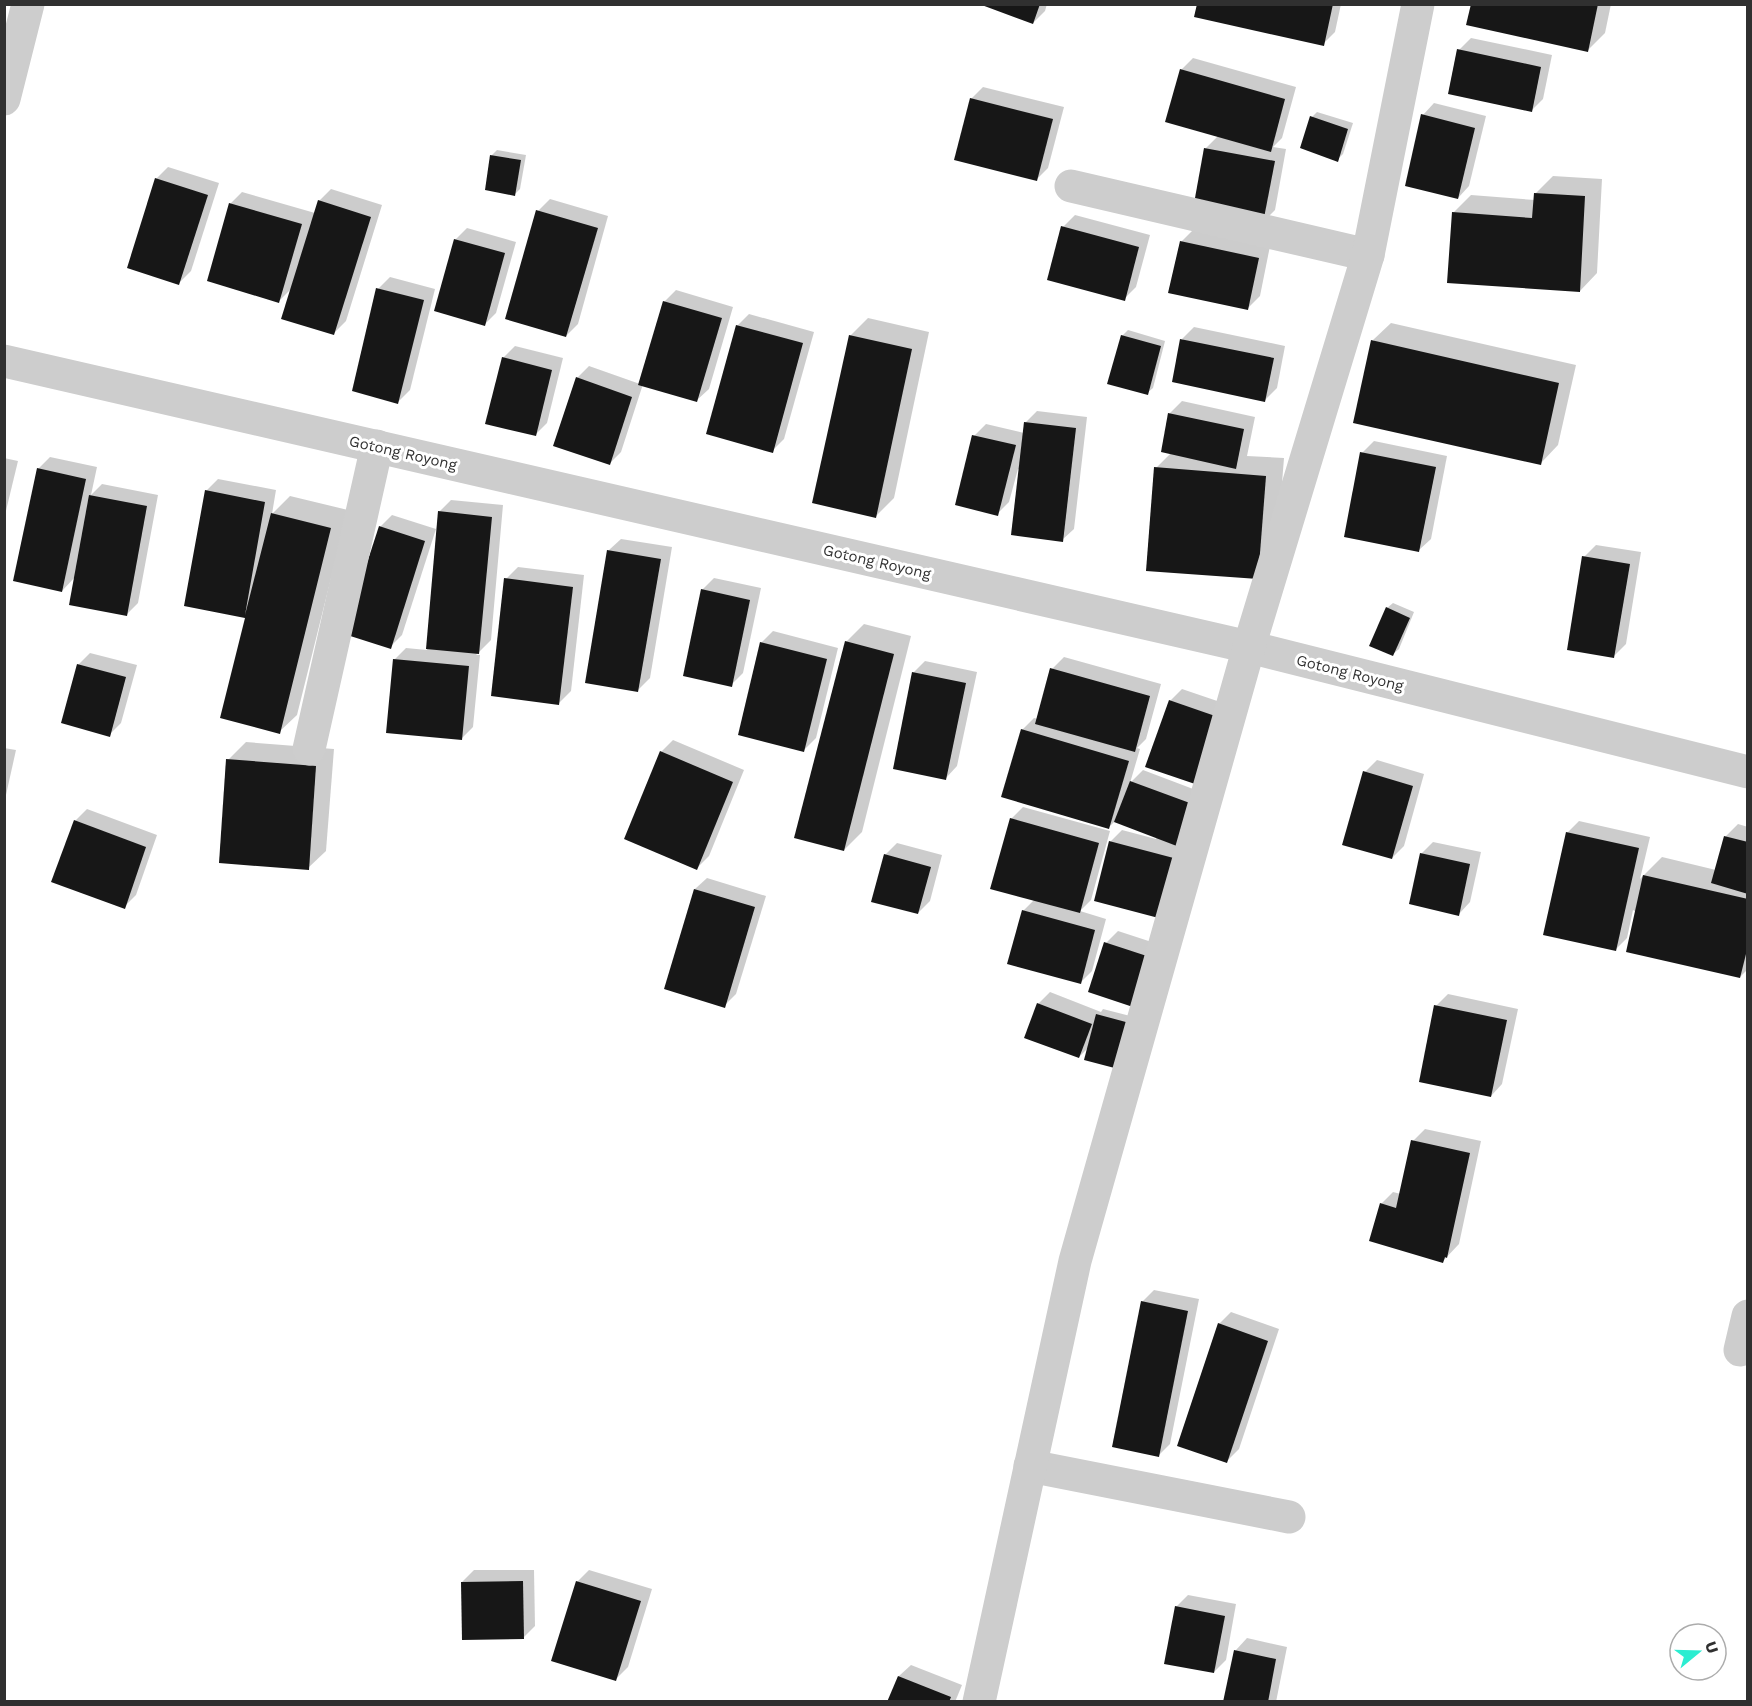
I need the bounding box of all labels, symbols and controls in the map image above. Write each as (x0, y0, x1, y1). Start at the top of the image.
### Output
street label: Gotong Royong (347, 432, 459, 474)
street label: Gotong Royong (821, 541, 933, 583)
street label: Gotong Royong (1295, 651, 1406, 695)
north arrow (1668, 1622, 1728, 1682)
text: U (1701, 1639, 1723, 1656)

